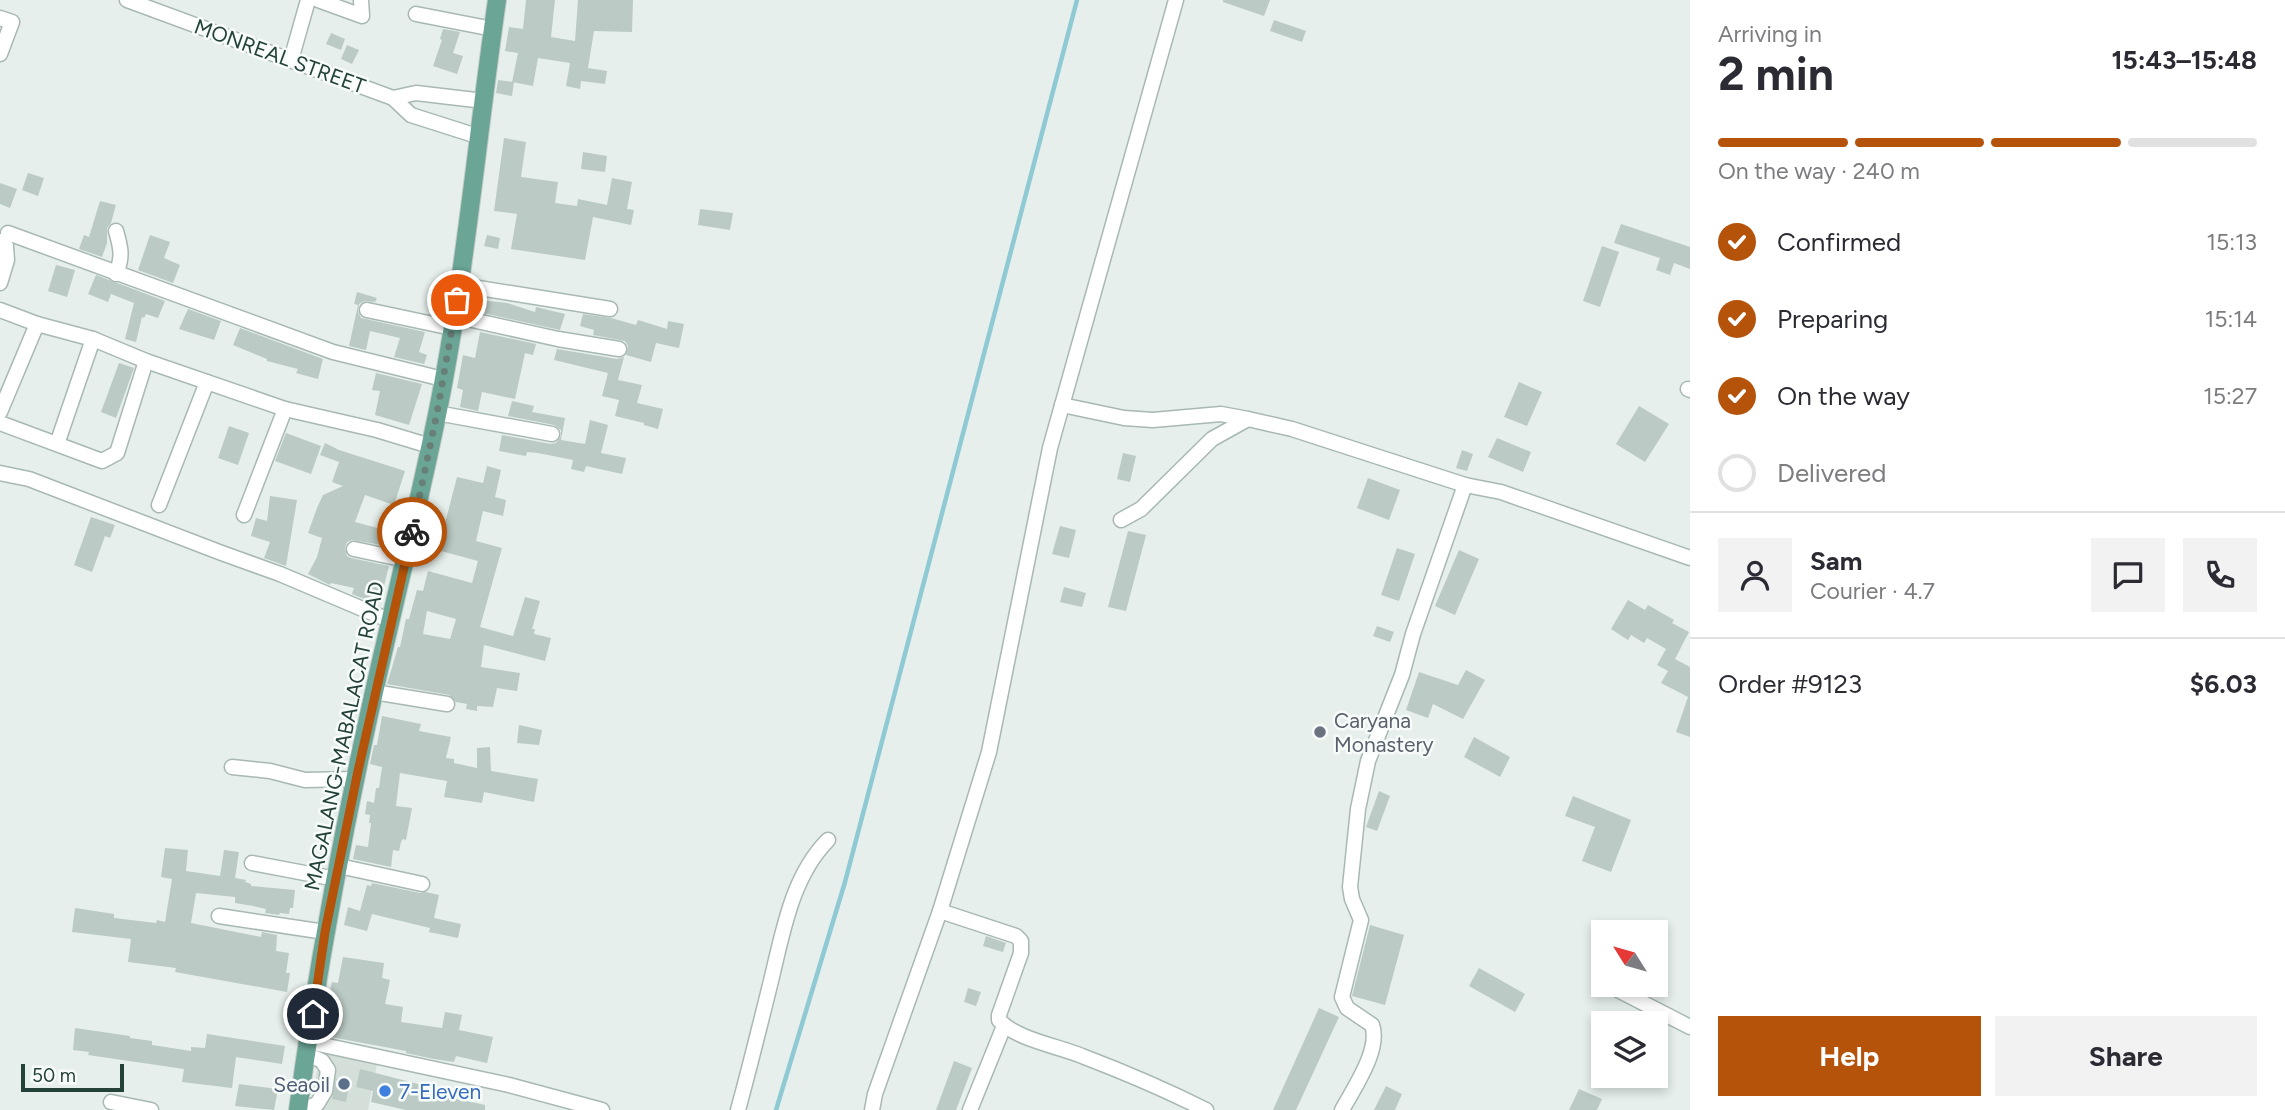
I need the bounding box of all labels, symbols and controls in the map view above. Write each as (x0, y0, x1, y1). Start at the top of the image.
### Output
street label: MONREAL STREET (191, 13, 369, 99)
text: Arriving in (1718, 20, 1822, 48)
text: 15:43–15:48 (2112, 44, 2257, 76)
text: 2 min (1718, 46, 1834, 102)
text: On the way · 240 m (1718, 157, 1920, 185)
icon: check (1718, 223, 1756, 261)
text: Confirmed (1777, 226, 1901, 258)
text: 15:13 (2206, 228, 2257, 256)
pin (427, 270, 487, 330)
icon: bag (438, 281, 476, 319)
icon: check (1718, 300, 1756, 338)
text: Preparing (1777, 303, 1888, 335)
text: 15:14 (2205, 305, 2257, 333)
icon: check (1718, 377, 1756, 415)
text: On the way (1777, 380, 1910, 412)
text: 15:27 (2203, 382, 2257, 410)
text: Delivered (1777, 457, 1886, 489)
courier (377, 497, 447, 567)
icon: bike (393, 513, 431, 551)
button: person (1718, 538, 1792, 612)
button: chat (2091, 538, 2165, 612)
button: phone (2183, 538, 2257, 612)
text: Sam (1810, 545, 1862, 577)
text: Courier · 4.7 (1810, 577, 1935, 605)
street label: MAGALANG-MABALACAT ROAD (299, 579, 389, 893)
text: Order #9123 (1718, 668, 1862, 700)
text: $6.03 (2190, 668, 2257, 700)
place label: Caryana Monastery (1334, 708, 1434, 757)
marker: Caryana Monastery (1312, 724, 1328, 740)
north arrow (1591, 920, 1668, 998)
map controls (1591, 920, 1668, 1088)
pin (283, 984, 343, 1044)
icon: home (294, 995, 332, 1033)
button: layers (1591, 1011, 1668, 1088)
button: Help (1718, 1016, 1981, 1096)
button: Share (1995, 1016, 2257, 1096)
scale bar (21, 1061, 124, 1093)
text: 50 m (32, 1064, 76, 1087)
place label: Seaoil (273, 1072, 330, 1097)
marker: Seaoil (336, 1076, 352, 1092)
place label: 7-Eleven (399, 1079, 481, 1104)
marker: 7-Eleven (377, 1083, 393, 1099)

